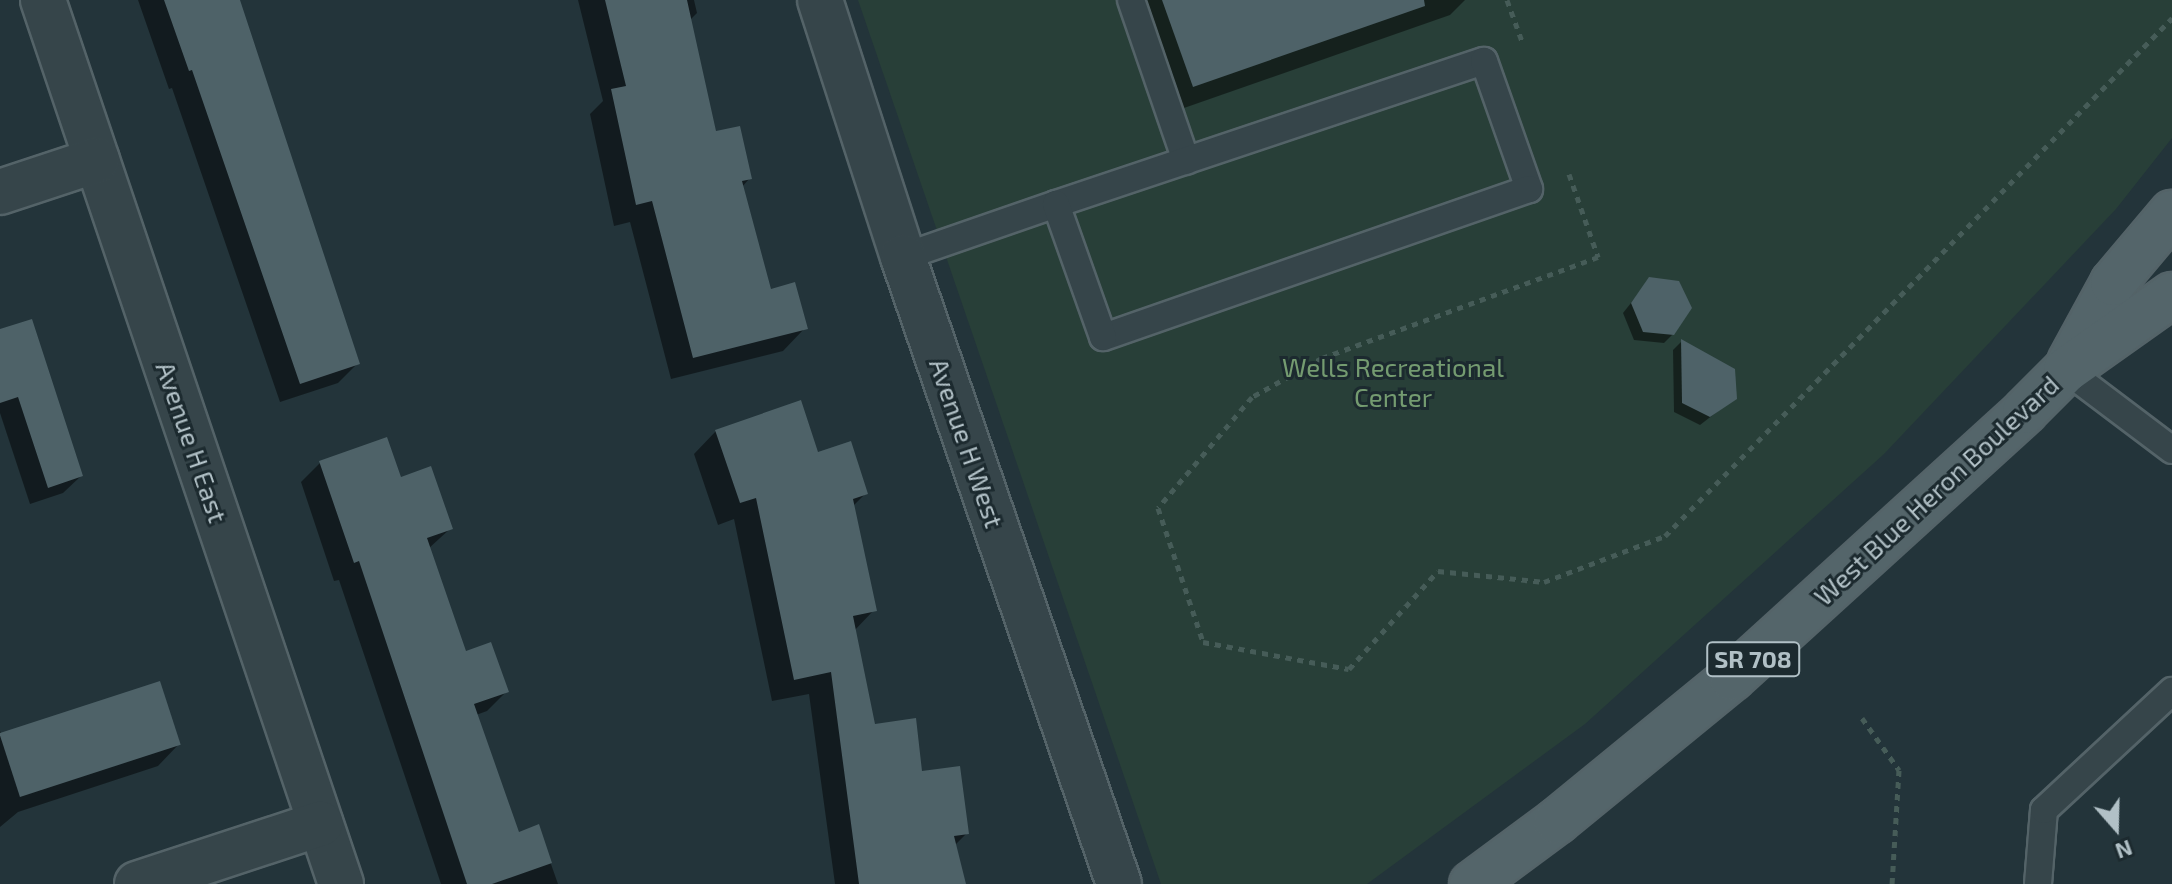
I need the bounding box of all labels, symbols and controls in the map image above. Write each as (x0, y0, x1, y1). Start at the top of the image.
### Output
park label: Wells Recreational Center (1282, 351, 1504, 412)
street label: Avenue H West (923, 354, 1011, 532)
street label: Avenue H East (150, 357, 234, 527)
street label: West Blue Heron Boulevard (1807, 368, 2065, 612)
road number: SR 708 (1705, 639, 1801, 679)
north arrow (2076, 788, 2156, 868)
text: N (2112, 836, 2136, 865)

